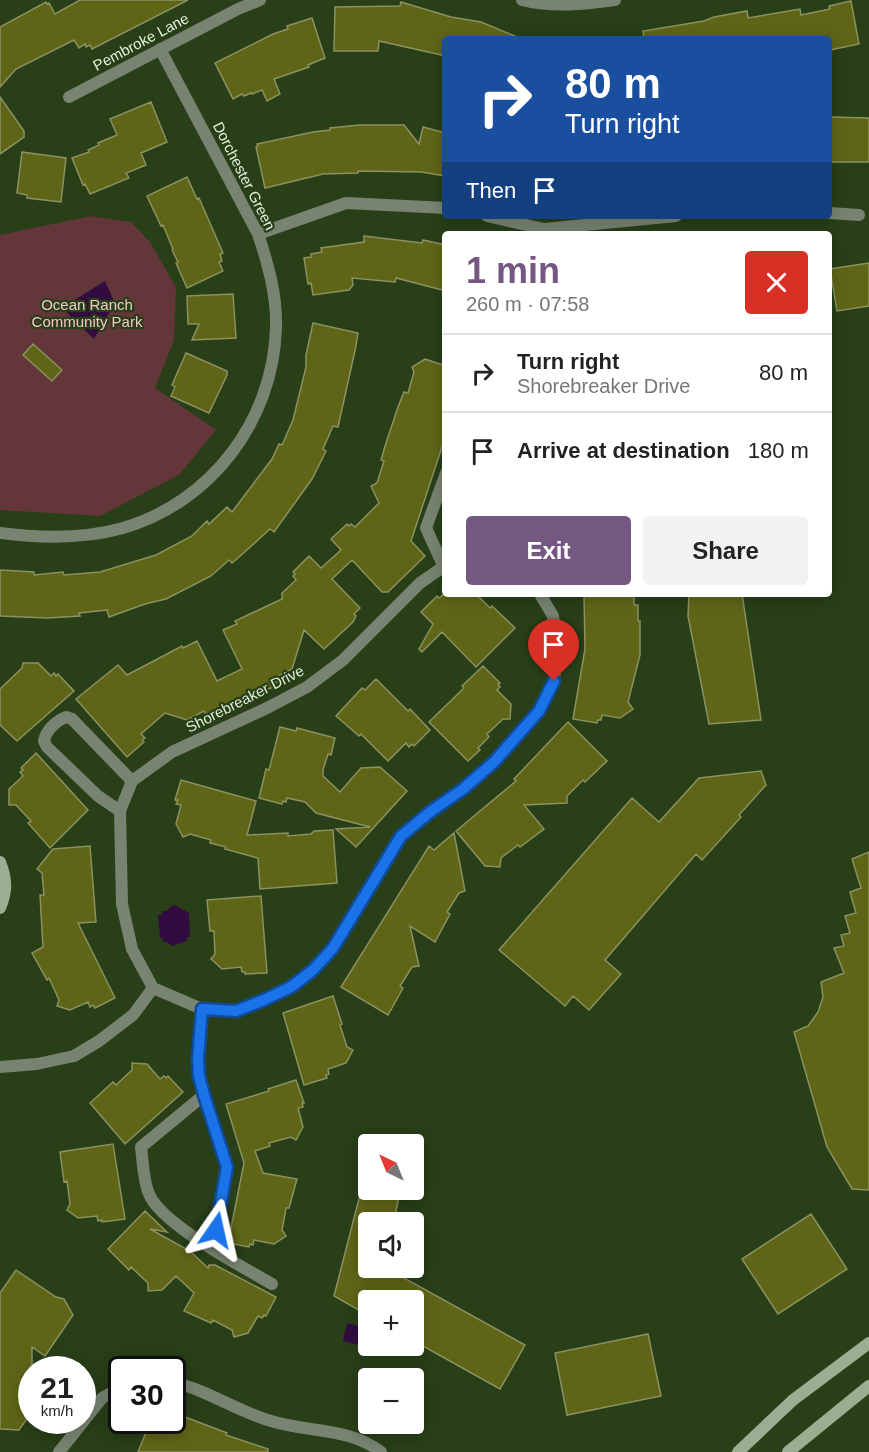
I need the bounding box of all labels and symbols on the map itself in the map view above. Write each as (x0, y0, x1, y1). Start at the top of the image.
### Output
street label: Pembroke Lane (90, 9, 192, 74)
street label: Dorchester Green (210, 119, 279, 233)
park label: Ocean Ranch Community Park (32, 296, 143, 330)
pin (528, 619, 579, 681)
street label: Shorebreaker Drive (183, 661, 307, 736)
north arrow (358, 1134, 424, 1200)
position arrow (184, 1198, 248, 1262)
speed limit sign: 30 (108, 1356, 186, 1434)

